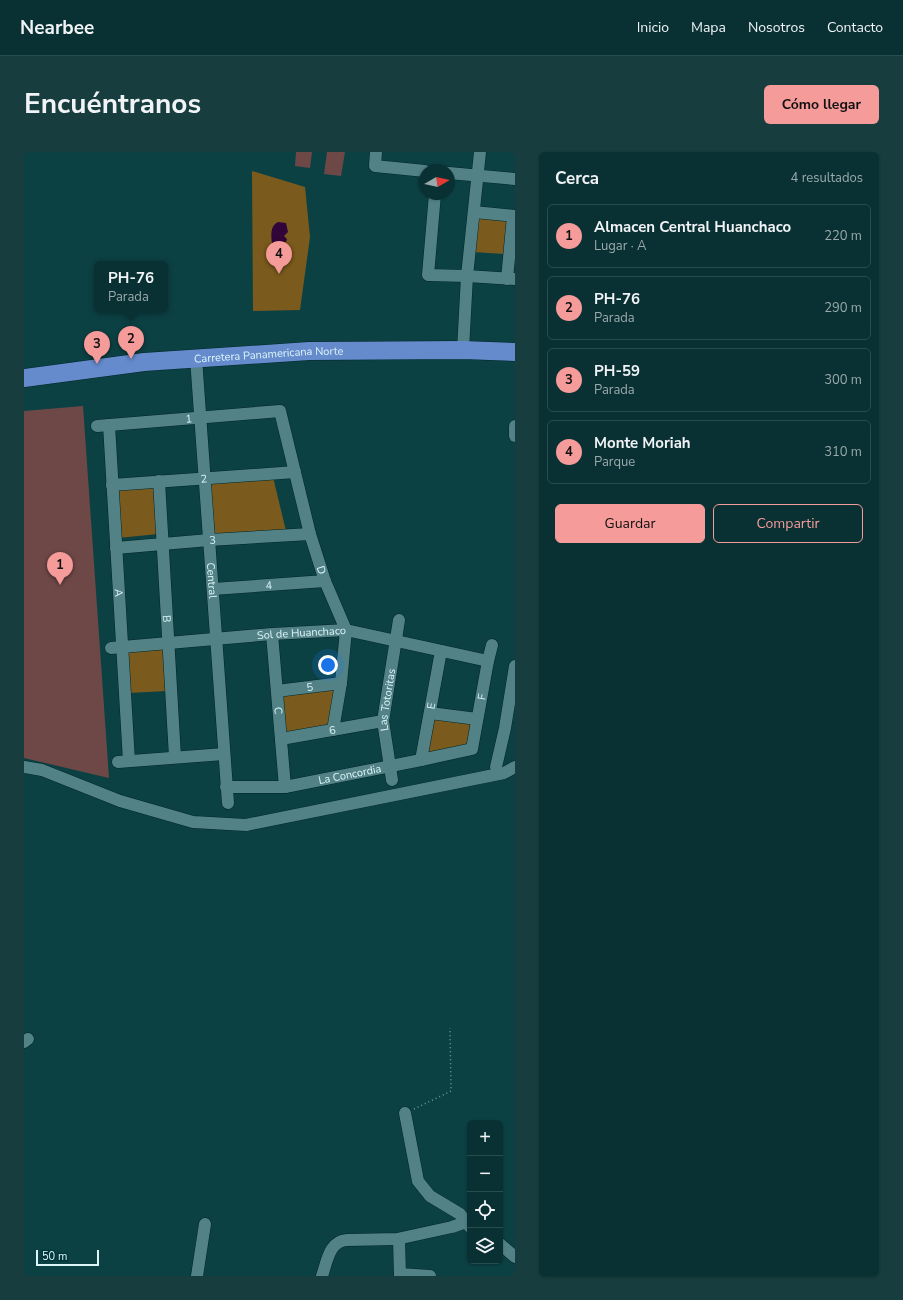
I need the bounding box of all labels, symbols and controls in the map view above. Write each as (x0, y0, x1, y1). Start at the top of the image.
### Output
text: Nearbee (20, 15, 94, 41)
text: Inicio (637, 18, 669, 37)
text: Mapa (691, 18, 726, 37)
text: Nosotros (748, 18, 805, 37)
text: Contacto (827, 18, 883, 37)
text: Encuéntranos (24, 85, 201, 123)
button: Cómo llegar (764, 85, 879, 124)
north arrow (419, 164, 455, 200)
text: Cerca (555, 167, 599, 190)
text: 4 resultados (791, 169, 863, 187)
text: Almacen Central Huanchaco (594, 217, 791, 237)
text: 1 (565, 227, 573, 245)
text: 220 m (824, 227, 862, 245)
text: Lugar · A (594, 237, 647, 255)
pin: 4 (266, 241, 292, 274)
popup (94, 261, 168, 313)
text: PH-76 (108, 268, 154, 288)
text: Parada (108, 288, 149, 306)
text: PH-76 (594, 289, 640, 309)
text: 2 (565, 299, 573, 317)
text: 290 m (824, 299, 862, 317)
text: Parada (594, 309, 635, 327)
pin: 2 (118, 326, 144, 359)
pin: 3 (84, 331, 110, 364)
street label: Carretera Panamericana Norte (194, 343, 343, 366)
text: PH-59 (594, 361, 640, 381)
text: 3 (565, 371, 573, 389)
text: 300 m (824, 371, 862, 389)
text: Parada (594, 381, 635, 399)
street label: 1 (185, 411, 193, 426)
text: Monte Moriah (594, 433, 691, 453)
text: 4 (565, 443, 573, 461)
text: 310 m (824, 443, 862, 461)
text: Parque (594, 453, 635, 471)
street label: 2 (200, 471, 208, 486)
button: Guardar (555, 504, 705, 543)
button: Compartir (713, 504, 863, 543)
street label: 3 (209, 532, 216, 547)
pin: 1 (47, 552, 73, 585)
street label: Central (203, 562, 221, 600)
street label: D (313, 564, 330, 576)
street label: 4 (265, 577, 273, 593)
street label: A (111, 588, 127, 597)
street label: B (159, 615, 175, 623)
street label: Sol de Huanchaco (256, 623, 346, 643)
your location (318, 655, 338, 675)
street label: Las Totoritas (375, 668, 399, 732)
street label: 5 (306, 679, 314, 695)
street label: F (474, 692, 489, 701)
street label: E (423, 701, 439, 710)
street label: C (271, 706, 286, 715)
street label: 6 (328, 722, 337, 738)
street label: La Concordia (317, 761, 383, 788)
map controls (467, 1120, 503, 1264)
button: + (467, 1120, 503, 1156)
button: − (467, 1156, 503, 1192)
button: locate (467, 1192, 503, 1228)
button: layers (467, 1228, 503, 1264)
scale bar (36, 1248, 99, 1267)
text: 50 m (42, 1249, 67, 1264)

